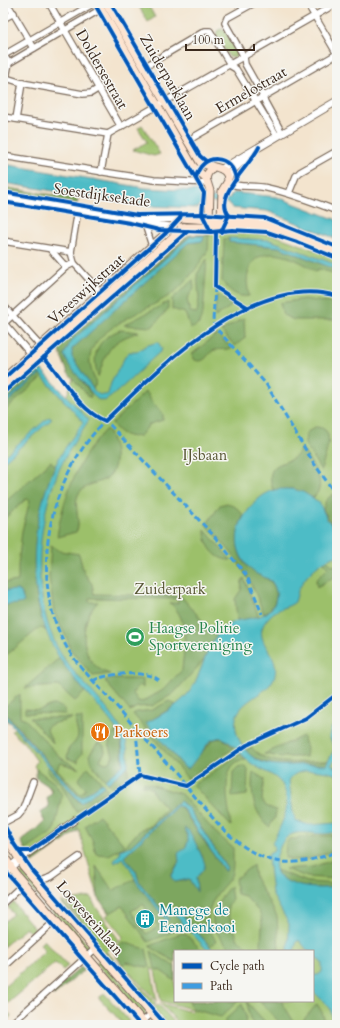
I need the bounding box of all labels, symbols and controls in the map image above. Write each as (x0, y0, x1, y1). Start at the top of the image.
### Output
street label: Doldersestraat (71, 25, 133, 113)
scale bar (186, 26, 254, 52)
street label: Zuiderparklaan (135, 30, 201, 124)
text: 100 m (192, 32, 225, 48)
street label: Ermelostraat (212, 61, 290, 118)
street label: Soestdijksekade (52, 178, 152, 212)
street label: Vreeswijkstraat (43, 249, 129, 329)
park label: IJsbaan (183, 445, 228, 465)
park label: Zuiderpark (134, 579, 206, 599)
place label: Haagse Politie Sportvereniging (149, 618, 252, 655)
sports icon: Haagse Politie Sportvereniging (124, 626, 146, 648)
restaurant icon: Parkoers (89, 721, 111, 743)
place label: Parkoers (114, 722, 168, 742)
street label: Loevesteinlaan (52, 876, 128, 960)
place label: Manege de Eendenkooi (159, 900, 235, 937)
building icon: Manege de Eendenkooi (134, 908, 156, 930)
legend (174, 950, 314, 1002)
text: Cycle path (210, 958, 265, 974)
text: Path (210, 978, 233, 994)

